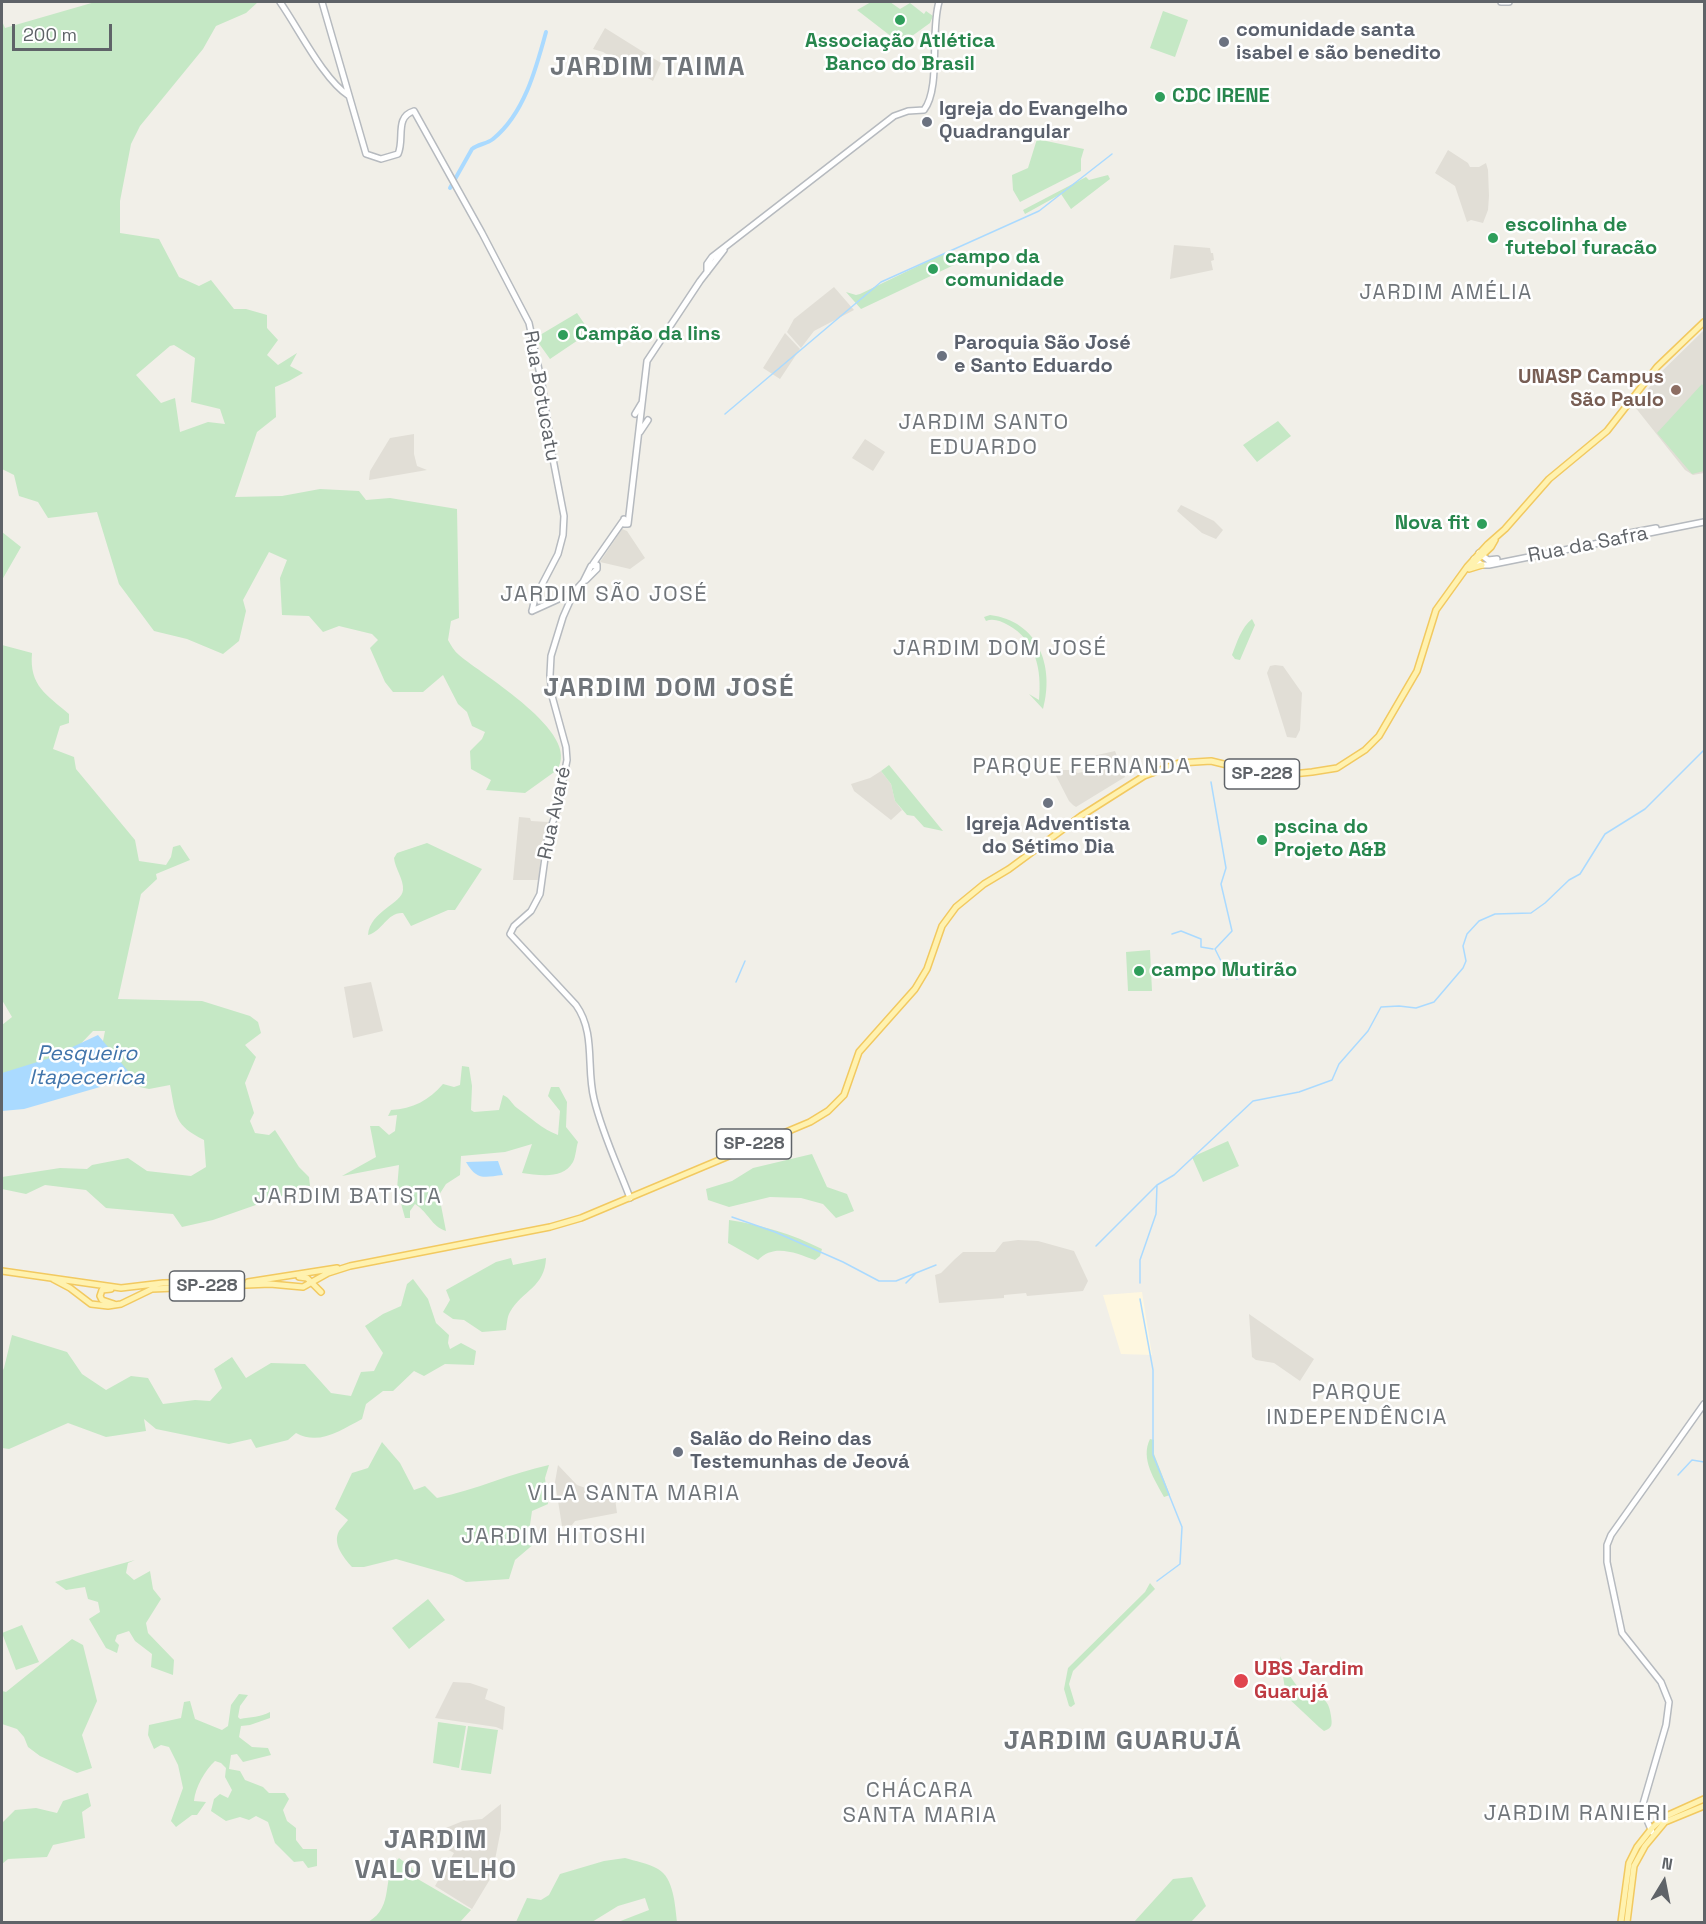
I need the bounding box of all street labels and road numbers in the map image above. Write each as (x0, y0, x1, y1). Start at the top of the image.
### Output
street label: Rua Botucatu (518, 329, 564, 463)
street label: Rua da Safra (1526, 522, 1650, 568)
road number: SP-228 (1224, 759, 1300, 789)
street label: Rua Avaré (533, 764, 577, 862)
road number: SP-228 (716, 1129, 792, 1159)
road number: SP-228 (170, 1271, 244, 1301)

